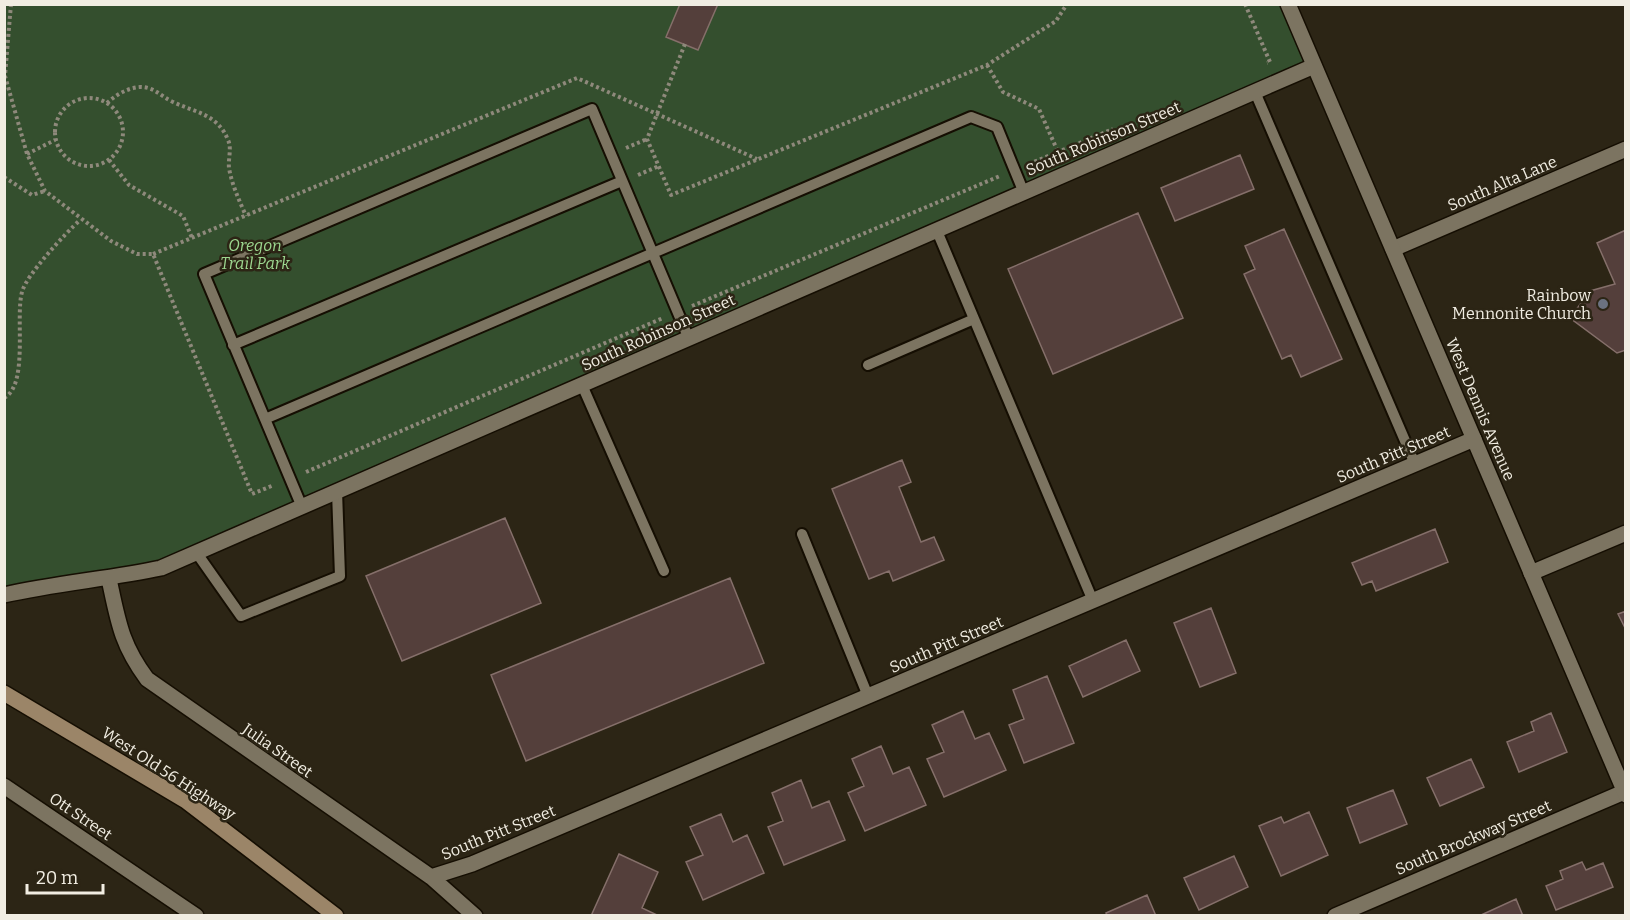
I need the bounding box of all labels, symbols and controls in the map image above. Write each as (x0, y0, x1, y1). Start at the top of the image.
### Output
street label: South Robinson Street (1023, 97, 1184, 180)
street label: South Alta Lane (1445, 152, 1560, 215)
park label: Oregon Trail Park (220, 236, 290, 273)
place label: Rainbow Mennonite Church (1452, 286, 1591, 323)
street label: South Robinson Street (578, 290, 738, 375)
marker: Rainbow Mennonite Church (1596, 297, 1610, 311)
street label: West Dennis Avenue (1442, 335, 1519, 483)
street label: South Pitt Street (1334, 422, 1453, 487)
street label: South Pitt Street (887, 612, 1006, 677)
street label: Julia Street (238, 719, 317, 782)
street label: West Old 56 Highway (98, 723, 240, 824)
street label: Ott Street (46, 788, 116, 844)
street label: South Brockway Street (1392, 796, 1554, 879)
street label: South Pitt Street (438, 801, 558, 864)
scale bar (27, 857, 104, 895)
text: 20 m (36, 867, 78, 889)

